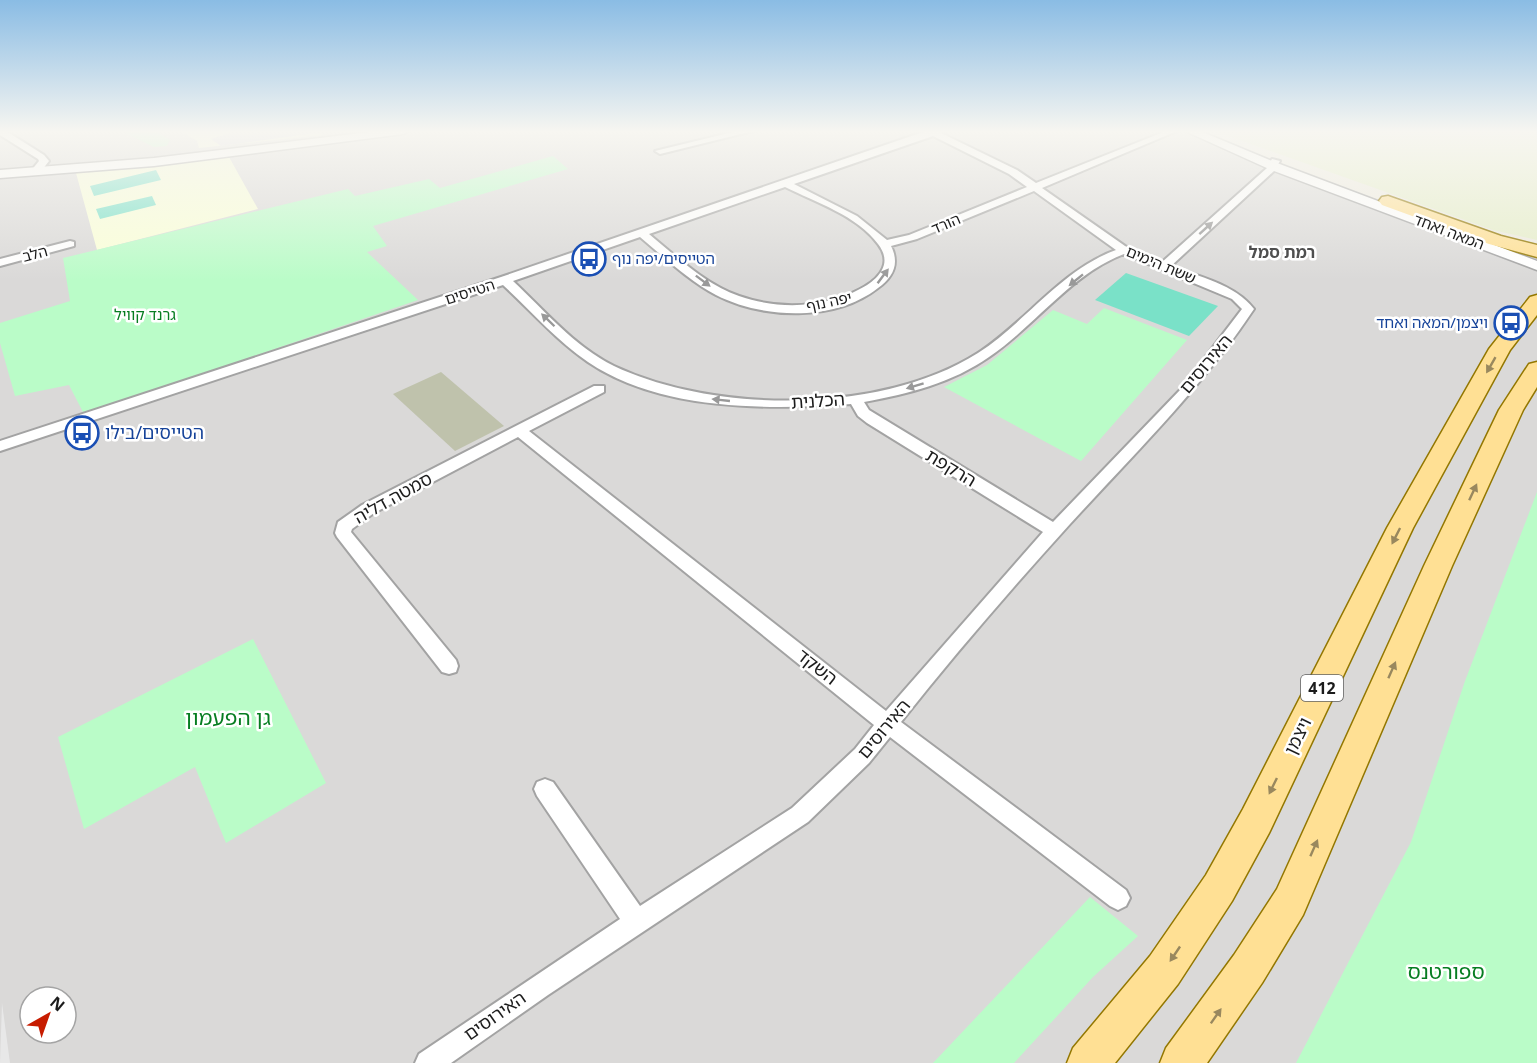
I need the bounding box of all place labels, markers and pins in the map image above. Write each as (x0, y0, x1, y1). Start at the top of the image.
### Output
bus stop icon: הטייסים/יפה נוף (571, 241, 607, 277)
place label: הטייסים/יפה נוף (612, 248, 715, 268)
bus stop icon: ויצמן/המאה ואחד (1493, 305, 1529, 341)
place label: ויצמן/המאה ואחד (1376, 312, 1488, 332)
bus stop icon: הטייסים/בילו (64, 415, 100, 451)
place label: הטייסים/בילו (105, 420, 204, 444)

